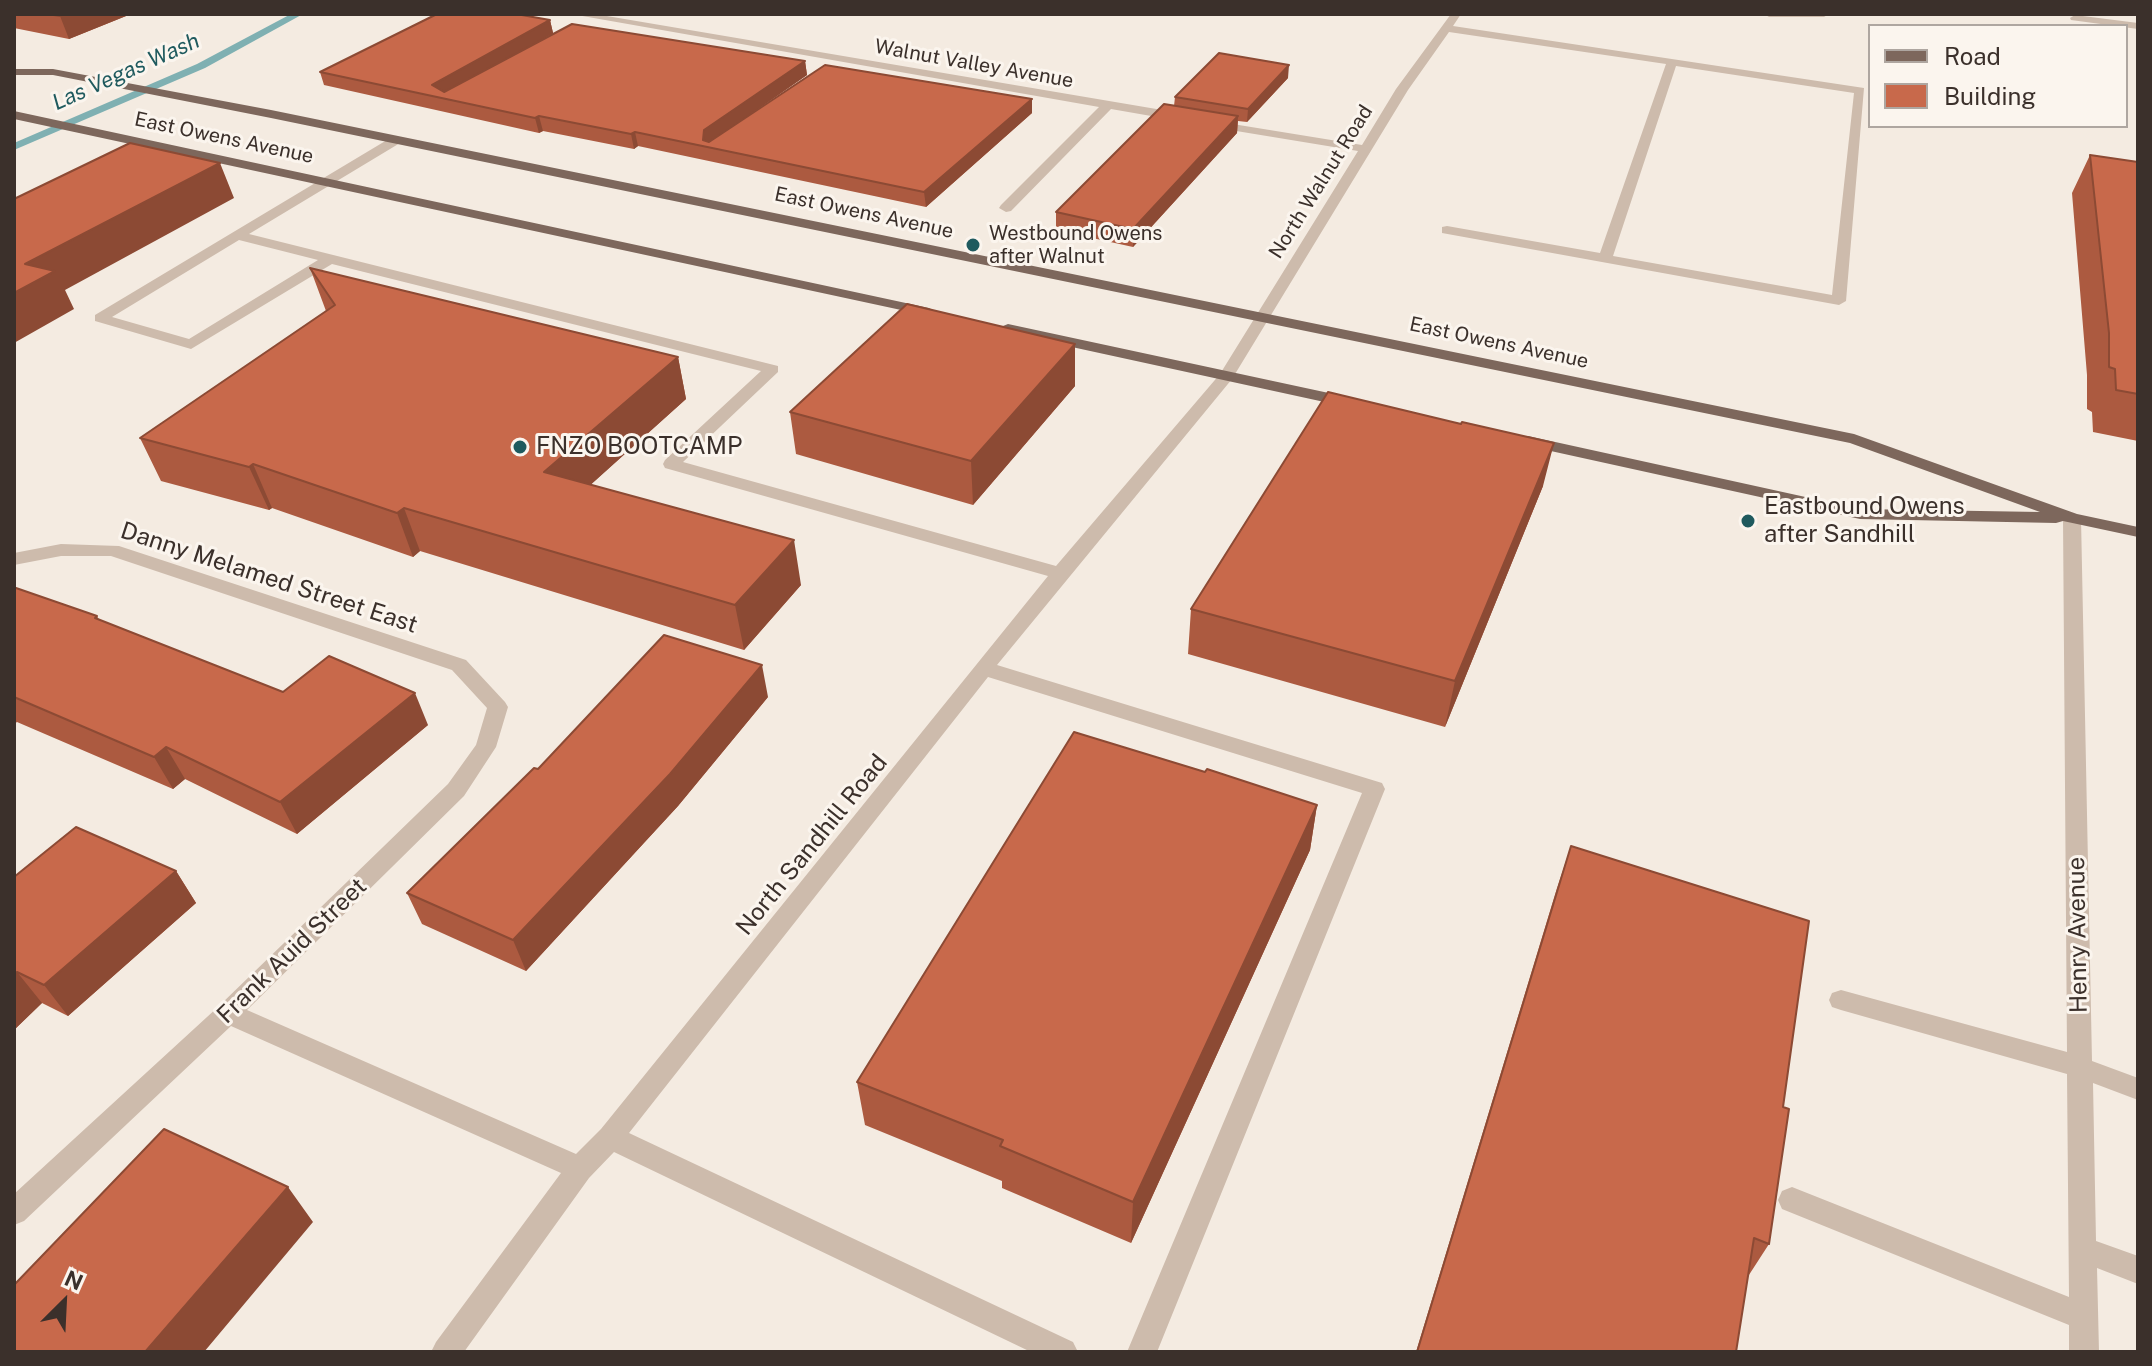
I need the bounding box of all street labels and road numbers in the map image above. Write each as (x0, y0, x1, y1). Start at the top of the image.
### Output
street label: Walnut Valley Avenue (873, 35, 1075, 93)
street label: North Walnut Road (1264, 101, 1378, 263)
street label: East Owens Avenue (132, 107, 316, 169)
street label: East Owens Avenue (772, 182, 956, 244)
street label: East Owens Avenue (1407, 312, 1591, 374)
street label: Danny Melamed Street East (117, 516, 421, 640)
street label: North Sandhill Road (730, 749, 894, 941)
street label: Henry Avenue (2062, 857, 2094, 1013)
street label: Frank Auid Street (211, 872, 373, 1030)

